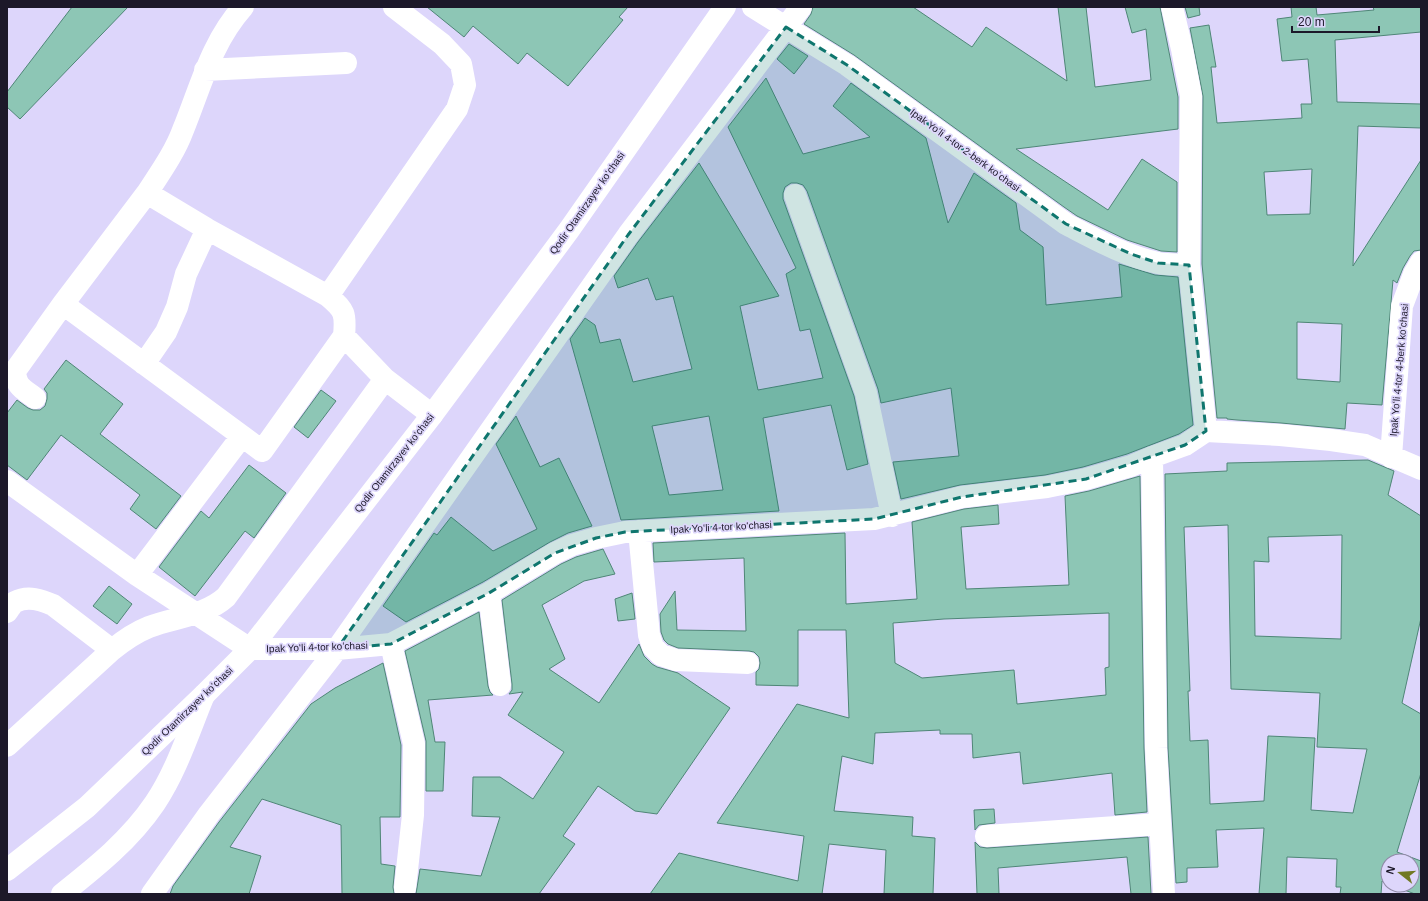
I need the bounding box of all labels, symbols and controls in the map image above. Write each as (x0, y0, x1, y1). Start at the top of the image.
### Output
scale bar (1292, 8, 1379, 34)
text: 20 m (1298, 15, 1325, 29)
street label: Ipak Yoʻli 4-tor 2-berk koʻchasi (908, 107, 1022, 193)
street label: Qodir Otamirzayev koʻchasi (547, 150, 627, 256)
street label: Ipak Yoʻli 4-tor 4-berk koʻchasi (1388, 303, 1410, 437)
street label: Qodir Otamirzayev koʻchasi (352, 411, 436, 515)
street label: Ipak Yoʻli 4-tor koʻchasi (670, 519, 772, 535)
street label: Ipak Yoʻli 4-tor koʻchasi (266, 640, 368, 654)
street label: Qodir Otamirzayev koʻchasi (139, 665, 235, 757)
north arrow (1380, 853, 1420, 893)
text: N (1384, 864, 1397, 876)

